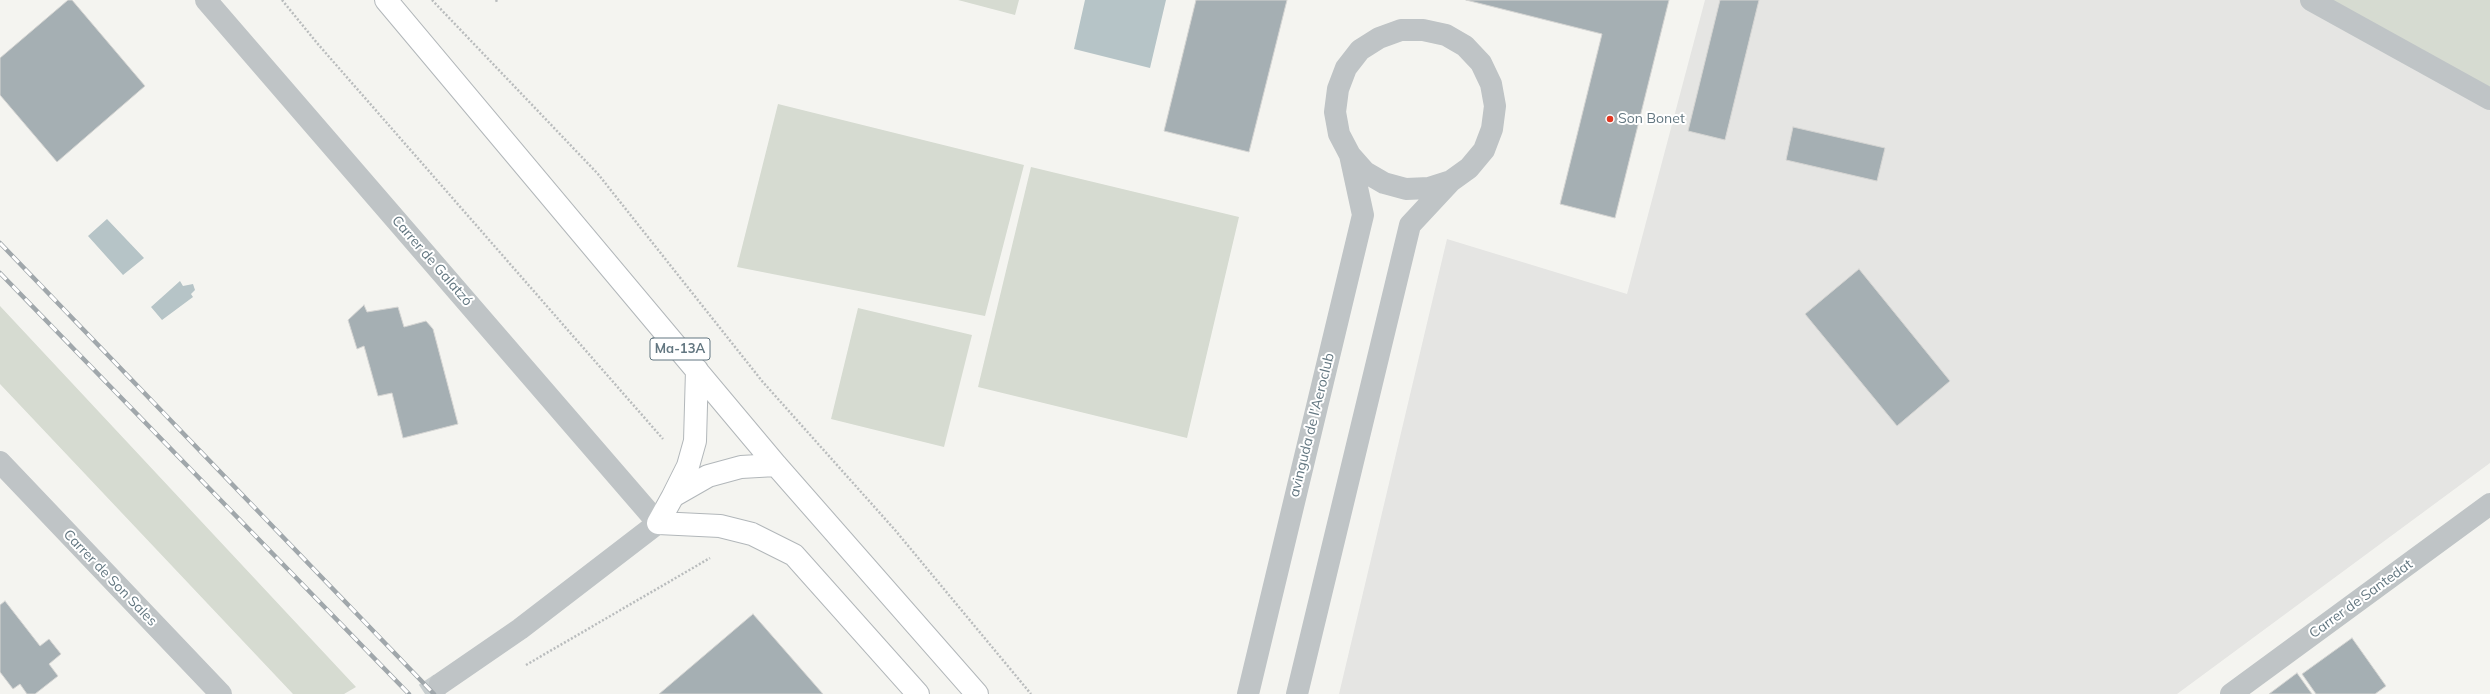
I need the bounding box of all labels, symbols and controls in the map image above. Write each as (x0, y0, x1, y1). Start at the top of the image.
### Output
place label: Son Bonet (1618, 111, 1685, 127)
marker: Son Bonet (1605, 114, 1615, 124)
street label: Carrer de Galatzó (388, 212, 476, 310)
road number: Ma-13A (650, 338, 710, 360)
street label: avinguda de l'Aeroclub (1286, 351, 1338, 499)
street label: Carrer de Son Sales (60, 526, 160, 630)
street label: Carrer de Santedat (2306, 556, 2416, 642)

